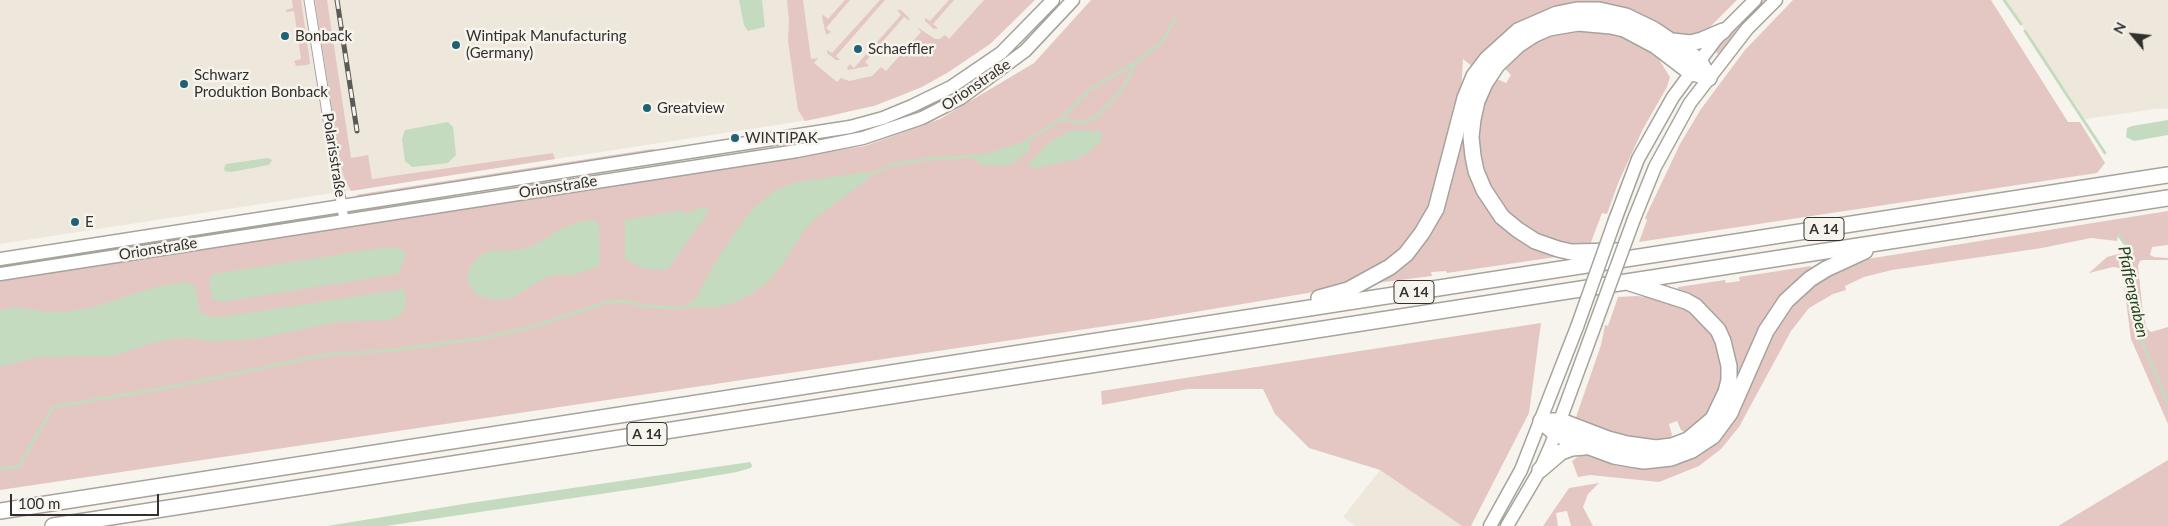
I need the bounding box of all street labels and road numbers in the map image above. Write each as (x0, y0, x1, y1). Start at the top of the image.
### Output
street label: Orionstraße (938, 55, 1014, 115)
street label: Polarisstraße (318, 112, 350, 198)
street label: Orionstraße (518, 172, 598, 202)
road number: A 14 (1804, 218, 1844, 240)
street label: Orionstraße (118, 234, 198, 264)
road number: A 14 (1394, 280, 1434, 304)
road number: A 14 (627, 422, 667, 446)

